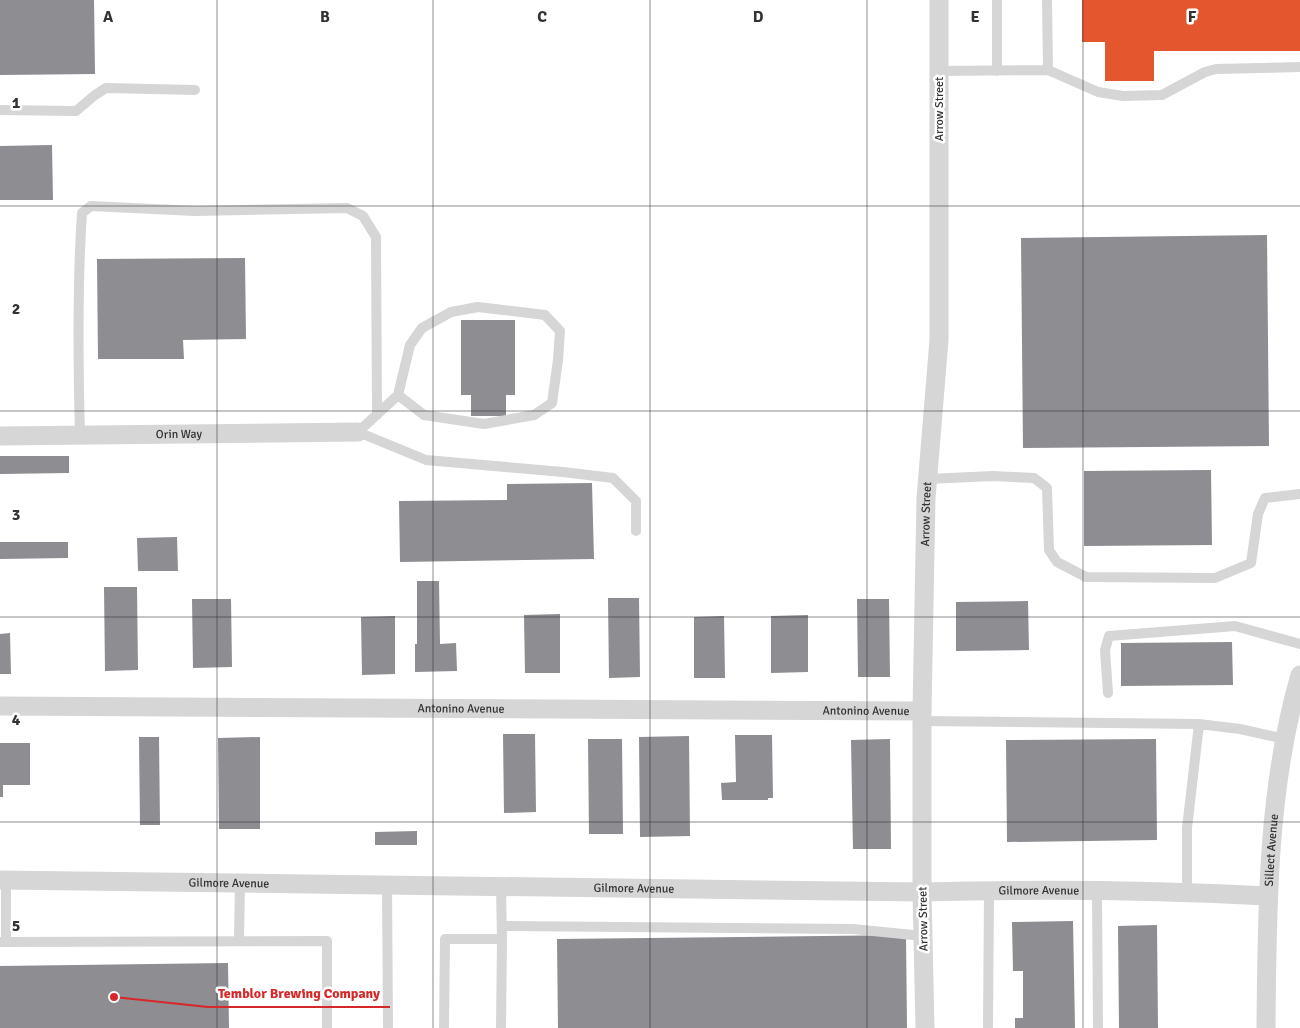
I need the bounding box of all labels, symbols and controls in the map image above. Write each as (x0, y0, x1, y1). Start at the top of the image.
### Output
text: A (103, 7, 114, 27)
text: B (320, 7, 330, 27)
text: C (537, 7, 547, 27)
text: D (753, 7, 764, 27)
text: E (970, 7, 980, 27)
text: F (1188, 7, 1197, 27)
street label: Arrow Street (932, 77, 947, 141)
text: 1 (12, 93, 21, 113)
text: 2 (12, 299, 20, 319)
street label: Orin Way (156, 427, 203, 442)
street label: Arrow Street (918, 481, 935, 547)
text: 3 (12, 505, 20, 525)
street label: Antonino Avenue (417, 701, 505, 717)
street label: Antonino Avenue (822, 703, 910, 719)
text: 4 (12, 710, 21, 730)
street label: Sillect Avenue (1262, 813, 1282, 887)
street label: Gilmore Avenue (188, 875, 269, 892)
street label: Gilmore Avenue (593, 881, 674, 897)
street label: Gilmore Avenue (998, 883, 1079, 899)
street label: Arrow Street (915, 887, 932, 951)
text: 5 (12, 916, 20, 936)
callout: Temblor Brewing Company (208, 978, 390, 1007)
text: Temblor Brewing Company (218, 985, 380, 1002)

